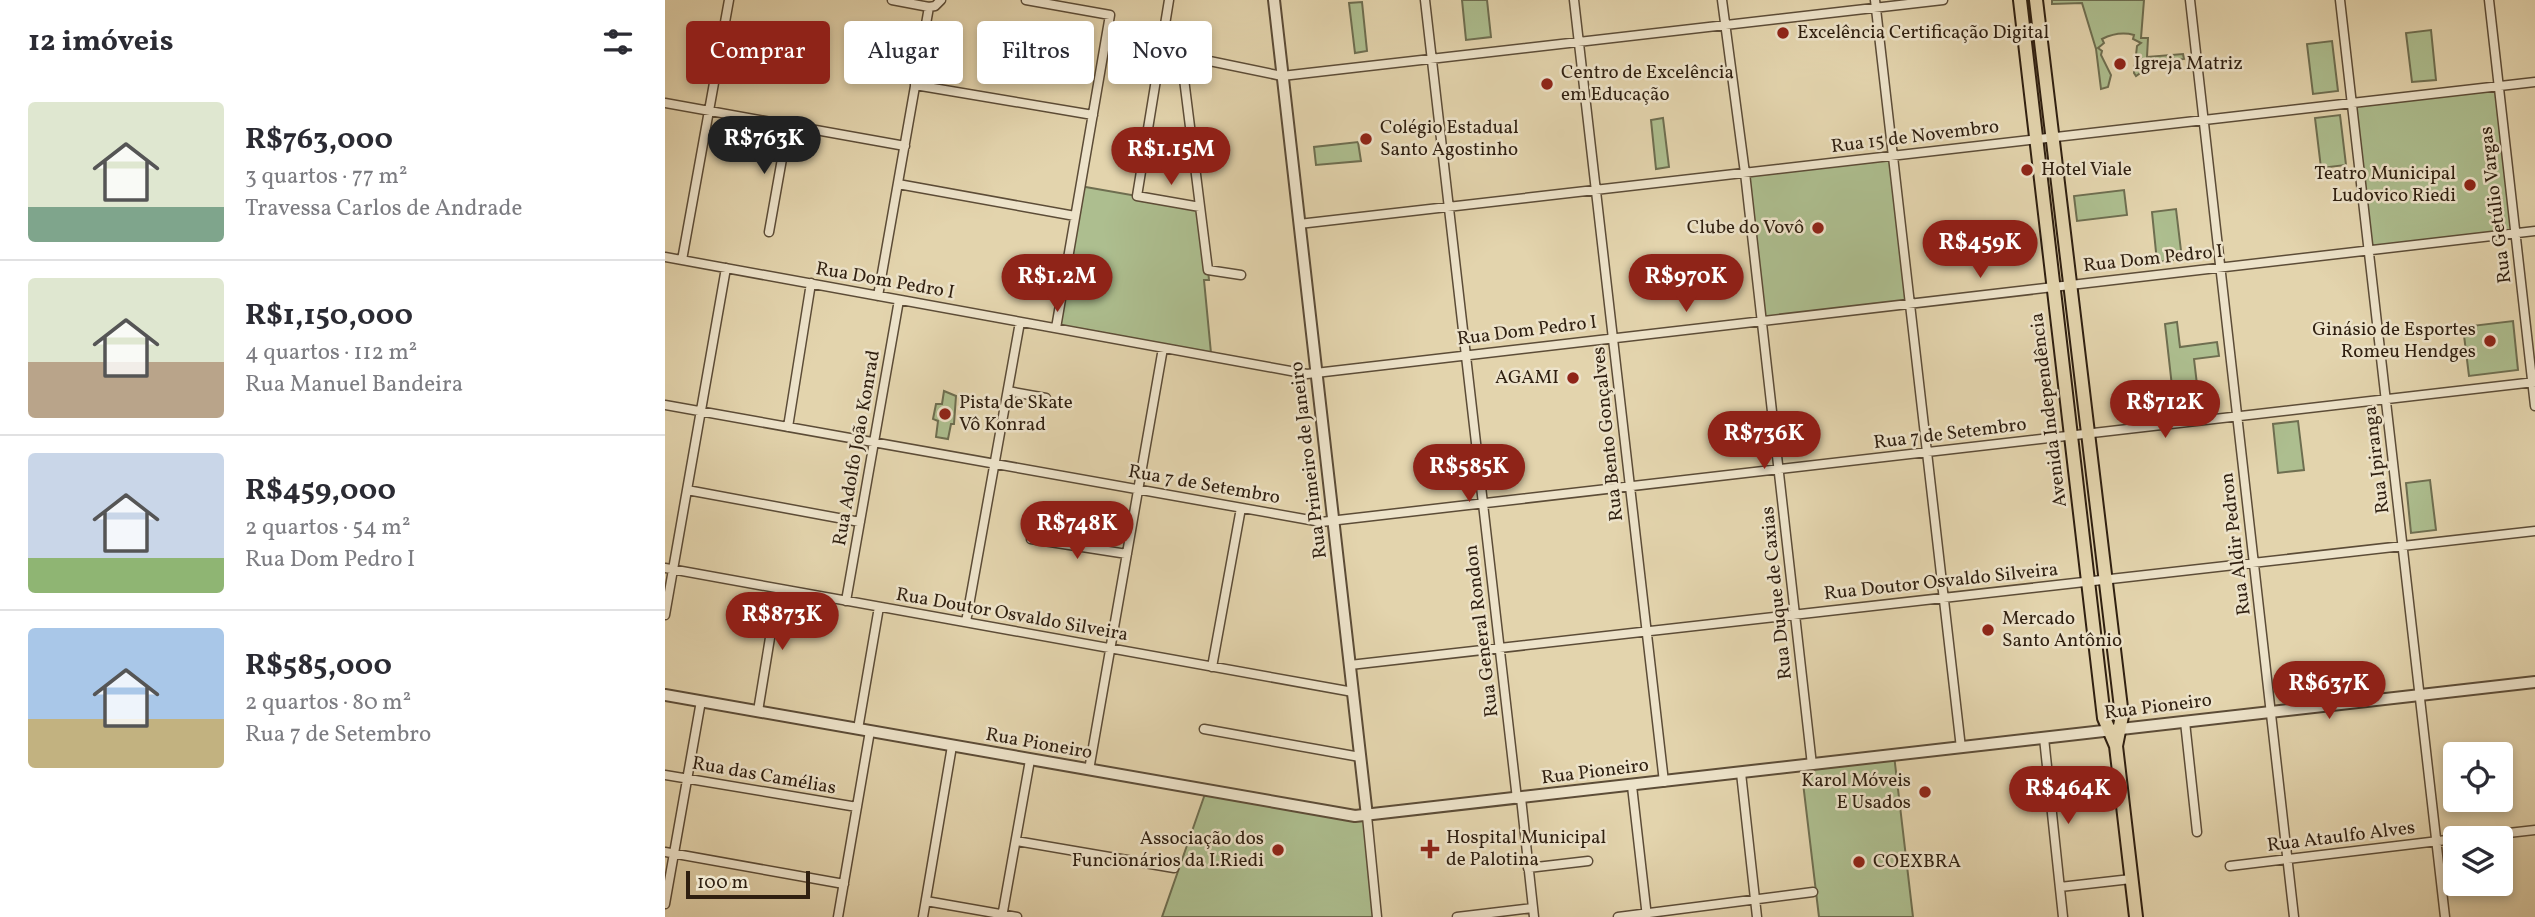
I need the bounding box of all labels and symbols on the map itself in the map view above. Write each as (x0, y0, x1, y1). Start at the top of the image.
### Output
place label: Excelência Certificação Digital (1797, 20, 2050, 46)
marker: Excelência Certificação Digital (1775, 25, 1791, 41)
place label: Igreja Matriz (2134, 51, 2243, 77)
marker: Igreja Matriz (2112, 56, 2128, 72)
place label: Centro de Excelência em Educação (1561, 60, 1734, 108)
marker: Centro de Excelência em Educação (1539, 76, 1555, 92)
street label: Rua 15 de Novembro (1830, 114, 2000, 160)
place label: Colégio Estadual Santo Agostinho (1380, 115, 1519, 163)
pin: R$763K (707, 116, 821, 176)
street label: Rua Getúlio Vargas (2473, 125, 2519, 285)
pin: R$1.15M (1106, 128, 1236, 187)
marker: Colégio Estadual Santo Agostinho (1358, 131, 1374, 147)
place label: Hotel Viale (2041, 157, 2132, 183)
place label: Teatro Municipal Ludovico Riedi (2314, 161, 2456, 209)
marker: Hotel Viale (2019, 162, 2035, 178)
marker: Teatro Municipal Ludovico Riedi (2462, 177, 2478, 193)
place label: Clube do Vovô (1687, 215, 1804, 241)
marker: Clube do Vovô (1810, 220, 1826, 236)
pin: R$459K (1923, 220, 2037, 280)
street label: Rua Dom Pedro I (2082, 239, 2224, 279)
pin: R$1.2M (1000, 254, 1114, 314)
pin: R$970K (1629, 254, 1743, 314)
street label: Rua Dom Pedro I (814, 256, 956, 306)
street label: Rua Dom Pedro I (1456, 310, 1598, 352)
street label: Avenida Independência (2024, 311, 2074, 509)
place label: Ginásio de Esportes Romeu Hendges (2312, 317, 2476, 365)
marker: Ginásio de Esportes Romeu Hendges (2482, 333, 2498, 349)
street label: Rua Bento Gonçalves (1586, 345, 1630, 523)
street label: Rua Adolfo João Konrad (827, 348, 887, 548)
street label: Rua Primeiro de Janeiro (1284, 360, 1334, 560)
place label: AGAMI (1495, 365, 1559, 391)
marker: AGAMI (1565, 370, 1581, 386)
pin: R$712K (2108, 380, 2222, 440)
place label: Pista de Skate Vô Konrad (959, 390, 1073, 438)
street label: Rua Ipiranga (2358, 405, 2396, 515)
marker: Pista de Skate Vô Konrad (937, 406, 953, 422)
pin: R$736K (1707, 412, 1821, 471)
street label: Rua 7 de Setembro (1872, 412, 2028, 456)
pin: R$585K (1412, 444, 1526, 504)
street label: Rua 7 de Setembro (1126, 459, 1282, 511)
street label: Rua Aldir Pedron (2214, 471, 2258, 617)
pin: R$748K (1020, 502, 1134, 561)
street label: Rua Duque de Caxias (1755, 505, 1799, 681)
street label: Rua General Rondon (1459, 543, 1505, 719)
street label: Rua Doutor Osvaldo Silveira (1823, 557, 2059, 607)
street label: Rua Doutor Osvaldo Silveira (894, 582, 1130, 648)
pin: R$873K (725, 592, 839, 652)
place label: Mercado Santo Antônio (2002, 606, 2122, 654)
marker: Mercado Santo Antônio (1980, 622, 1996, 638)
pin: R$637K (2272, 662, 2386, 721)
street label: Rua Pioneiro (2103, 688, 2213, 726)
street label: Rua Pioneiro (984, 722, 1094, 766)
street label: Rua das Camélias (690, 751, 838, 801)
street label: Rua Pioneiro (1540, 753, 1650, 791)
pin: R$464K (2011, 766, 2125, 826)
place label: Karol Móveis E Usados (1801, 768, 1911, 816)
marker: Karol Móveis E Usados (1917, 784, 1933, 800)
street label: Rua Ataulfo Alves (2265, 815, 2417, 859)
place label: Hospital Municipal de Palotina (1446, 825, 1606, 873)
place label: Associação dos Funcionários da I.Riedi (1072, 826, 1264, 874)
marker: Hospital Municipal de Palotina (1420, 839, 1440, 859)
marker: Associação dos Funcionários da I.Riedi (1270, 842, 1286, 858)
place label: COEXBRA (1873, 849, 1961, 875)
marker: COEXBRA (1851, 854, 1867, 870)
scale bar (686, 868, 810, 900)

